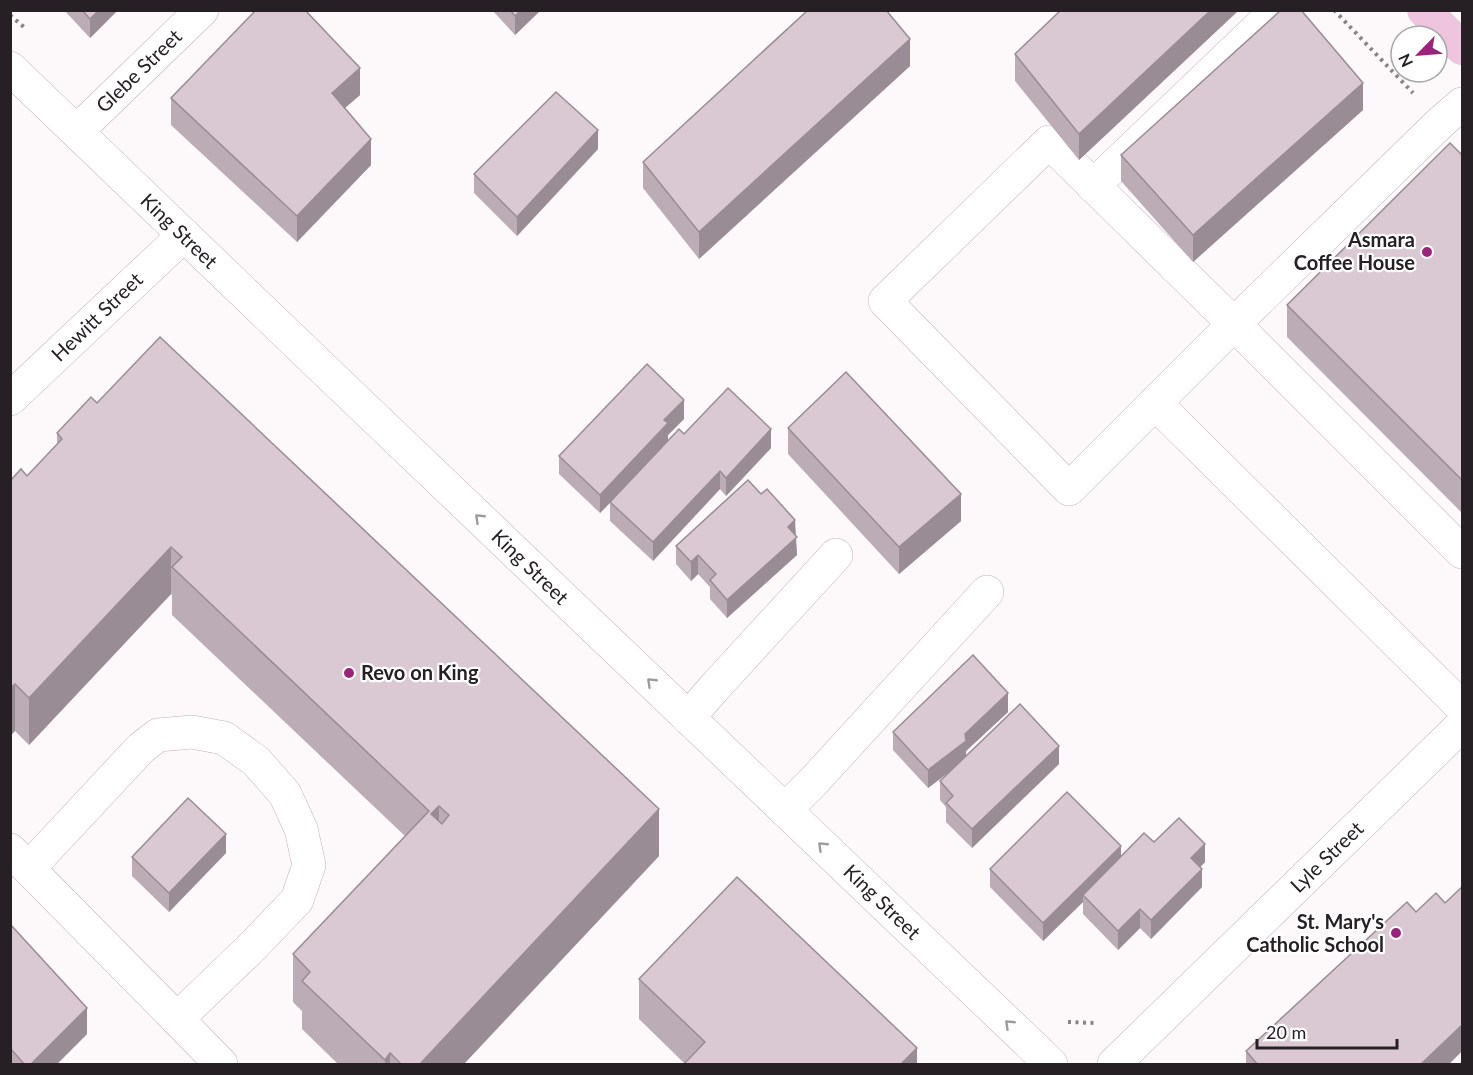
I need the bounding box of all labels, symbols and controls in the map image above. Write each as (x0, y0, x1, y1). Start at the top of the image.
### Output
street label: Glebe Street (91, 24, 186, 117)
north arrow (1389, 24, 1449, 84)
text: N (1394, 51, 1416, 70)
street label: King Street (136, 188, 223, 273)
place label: Asmara Coffee House (1294, 227, 1415, 274)
marker: Asmara Coffee House (1420, 245, 1434, 259)
street label: Hewitt Street (46, 267, 147, 366)
one-way arrow (476, 515, 487, 526)
street label: King Street (487, 524, 574, 609)
place label: Revo on King (361, 660, 479, 684)
marker: Revo on King (342, 666, 356, 680)
one-way arrow (647, 678, 657, 689)
street label: Lyle Street (1285, 816, 1368, 897)
one-way arrow (819, 842, 830, 853)
street label: King Street (839, 859, 926, 944)
place label: St. Mary's Catholic School (1246, 909, 1384, 956)
marker: St. Mary's Catholic School (1389, 926, 1403, 940)
scale bar (1257, 1012, 1396, 1050)
one-way arrow (1005, 1020, 1015, 1031)
text: 20 m (1266, 1021, 1306, 1043)

